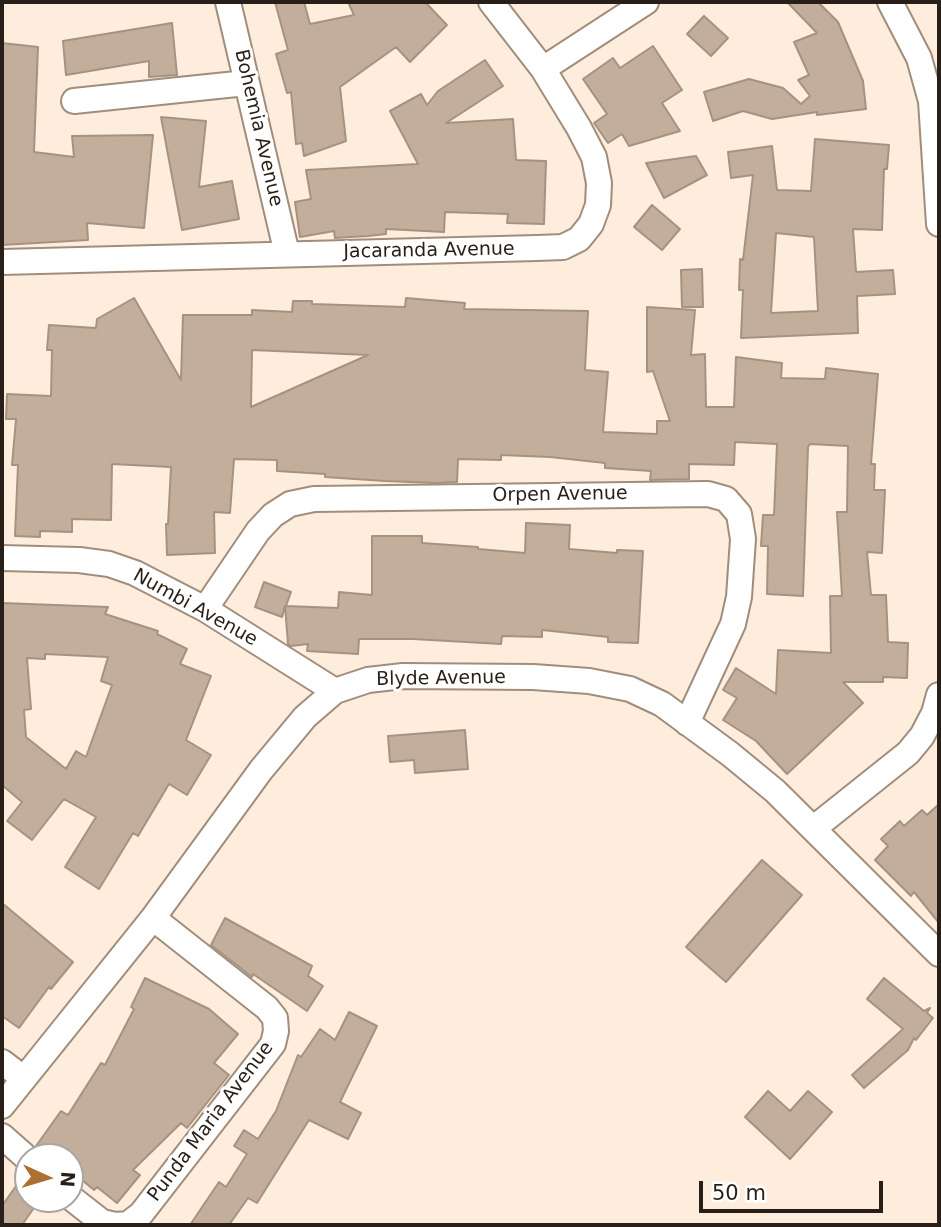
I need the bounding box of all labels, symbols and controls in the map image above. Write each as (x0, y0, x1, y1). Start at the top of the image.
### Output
street label: Bohemia Avenue (229, 47, 287, 209)
street label: Jacaranda Avenue (343, 238, 515, 264)
street label: Orpen Avenue (492, 482, 628, 508)
street label: Numbi Avenue (129, 564, 261, 652)
street label: Blyde Avenue (376, 666, 506, 692)
street label: Punda Maria Avenue (143, 1038, 279, 1206)
north arrow (14, 1143, 84, 1213)
scale bar (703, 1168, 887, 1212)
text: N (56, 1171, 79, 1188)
text: 50 m (712, 1181, 766, 1205)

